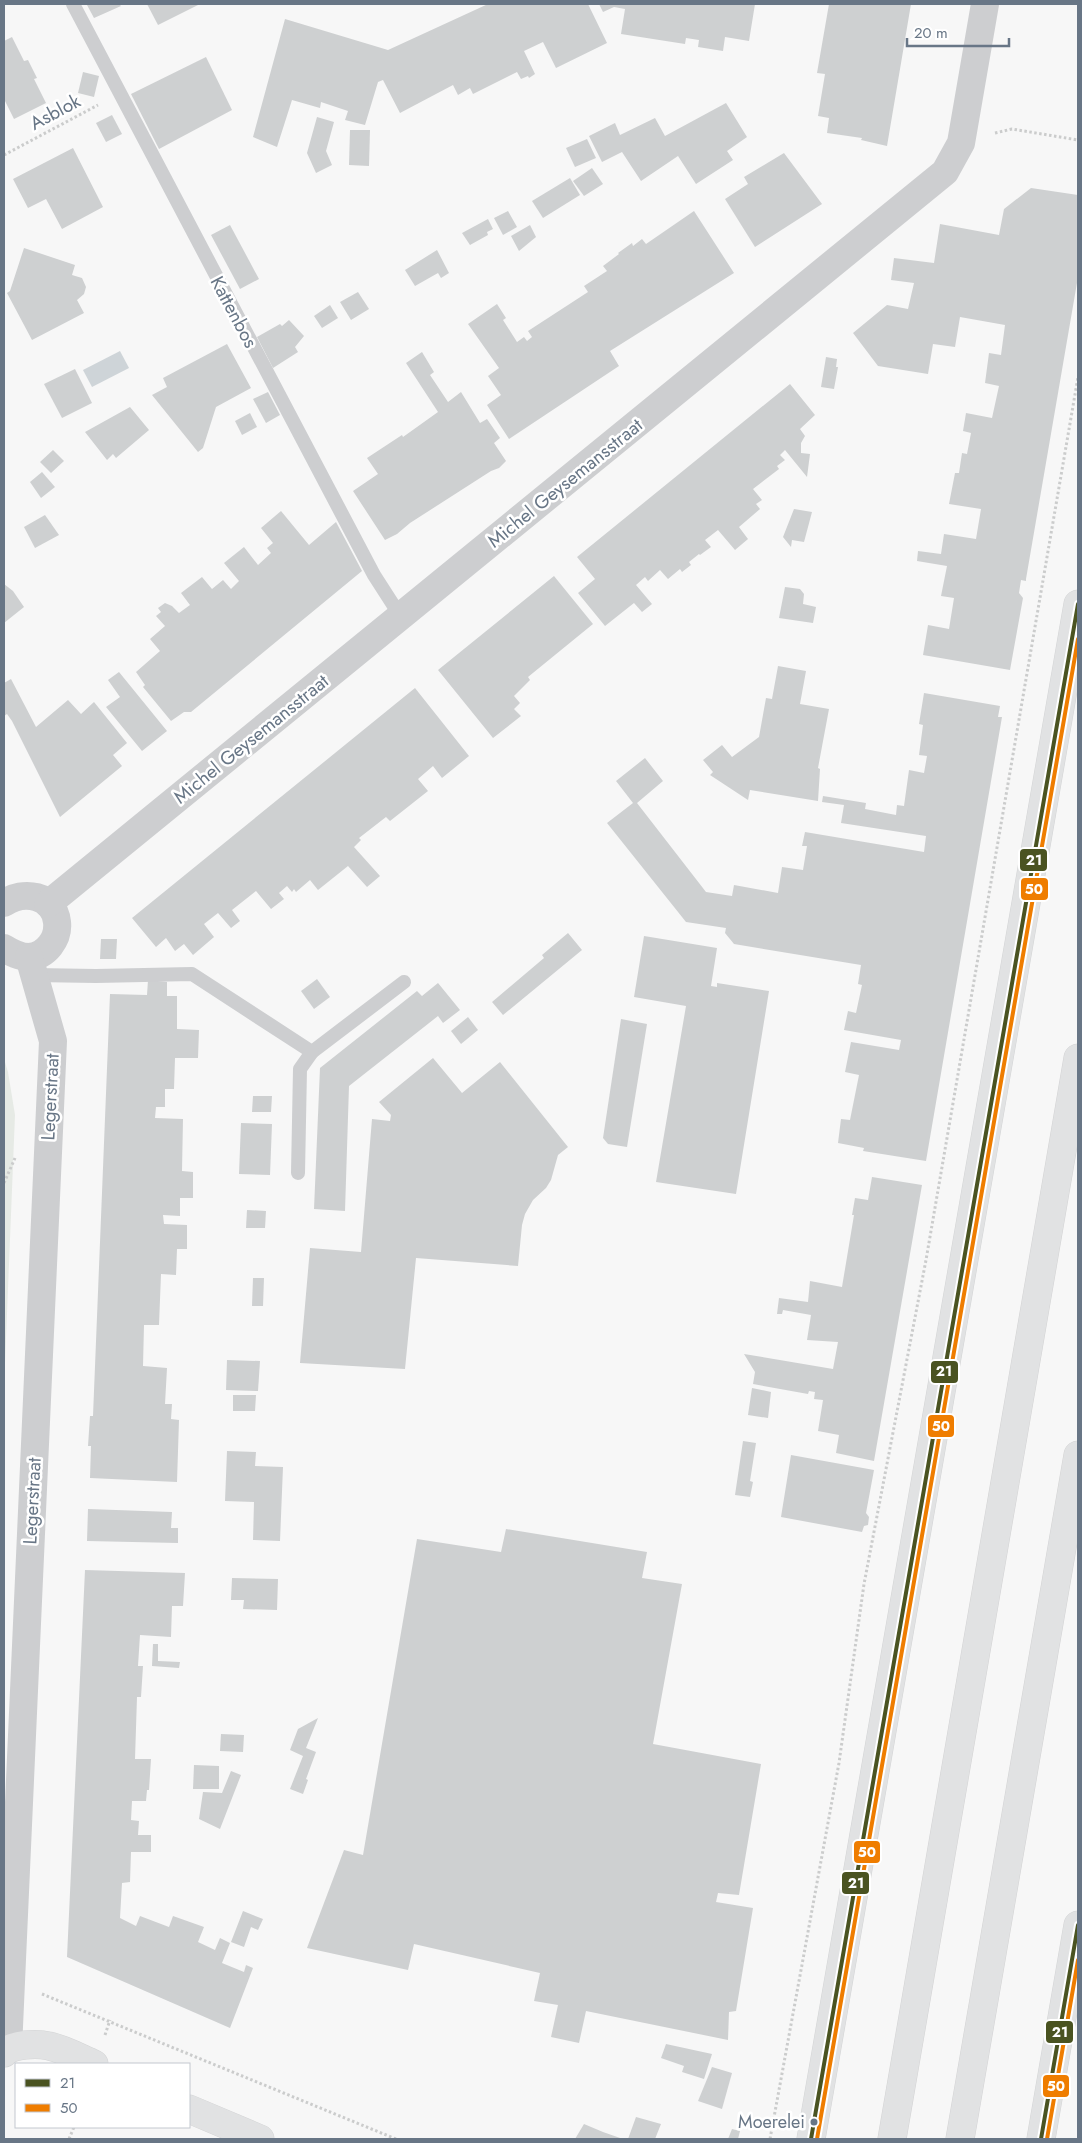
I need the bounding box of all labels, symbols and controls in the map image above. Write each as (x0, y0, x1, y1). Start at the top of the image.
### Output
scale bar (907, 15, 1010, 47)
text: 20 m (914, 22, 948, 44)
street label: Asblok (25, 87, 86, 137)
street label: Kattenbos (204, 271, 264, 353)
street label: Michel Geysemansstraat (482, 412, 649, 554)
street label: Michel Geysemansstraat (168, 668, 335, 810)
line badge: 21 (1019, 848, 1048, 872)
text: 21 (1026, 850, 1042, 870)
line badge: 50 (1020, 877, 1049, 901)
text: 50 (1025, 879, 1043, 899)
street label: Legerstraat (34, 1052, 66, 1141)
line badge: 21 (930, 1360, 959, 1384)
text: 21 (936, 1361, 952, 1381)
line badge: 50 (927, 1414, 955, 1438)
text: 50 (932, 1416, 950, 1436)
street label: Legerstraat (16, 1456, 48, 1545)
line badge: 50 (853, 1840, 881, 1864)
text: 50 (858, 1842, 876, 1862)
line badge: 21 (841, 1871, 870, 1895)
text: 21 (848, 1873, 864, 1893)
line badge: 21 (1045, 2020, 1074, 2044)
text: 21 (1052, 2022, 1068, 2042)
legend (15, 2063, 190, 2128)
text: 21 (60, 2072, 75, 2094)
line badge: 50 (1042, 2074, 1070, 2098)
text: 50 (1047, 2076, 1065, 2096)
text: 50 (60, 2097, 77, 2119)
place label: Moerelei (738, 2109, 805, 2135)
marker: Moerelei (809, 2117, 819, 2127)

